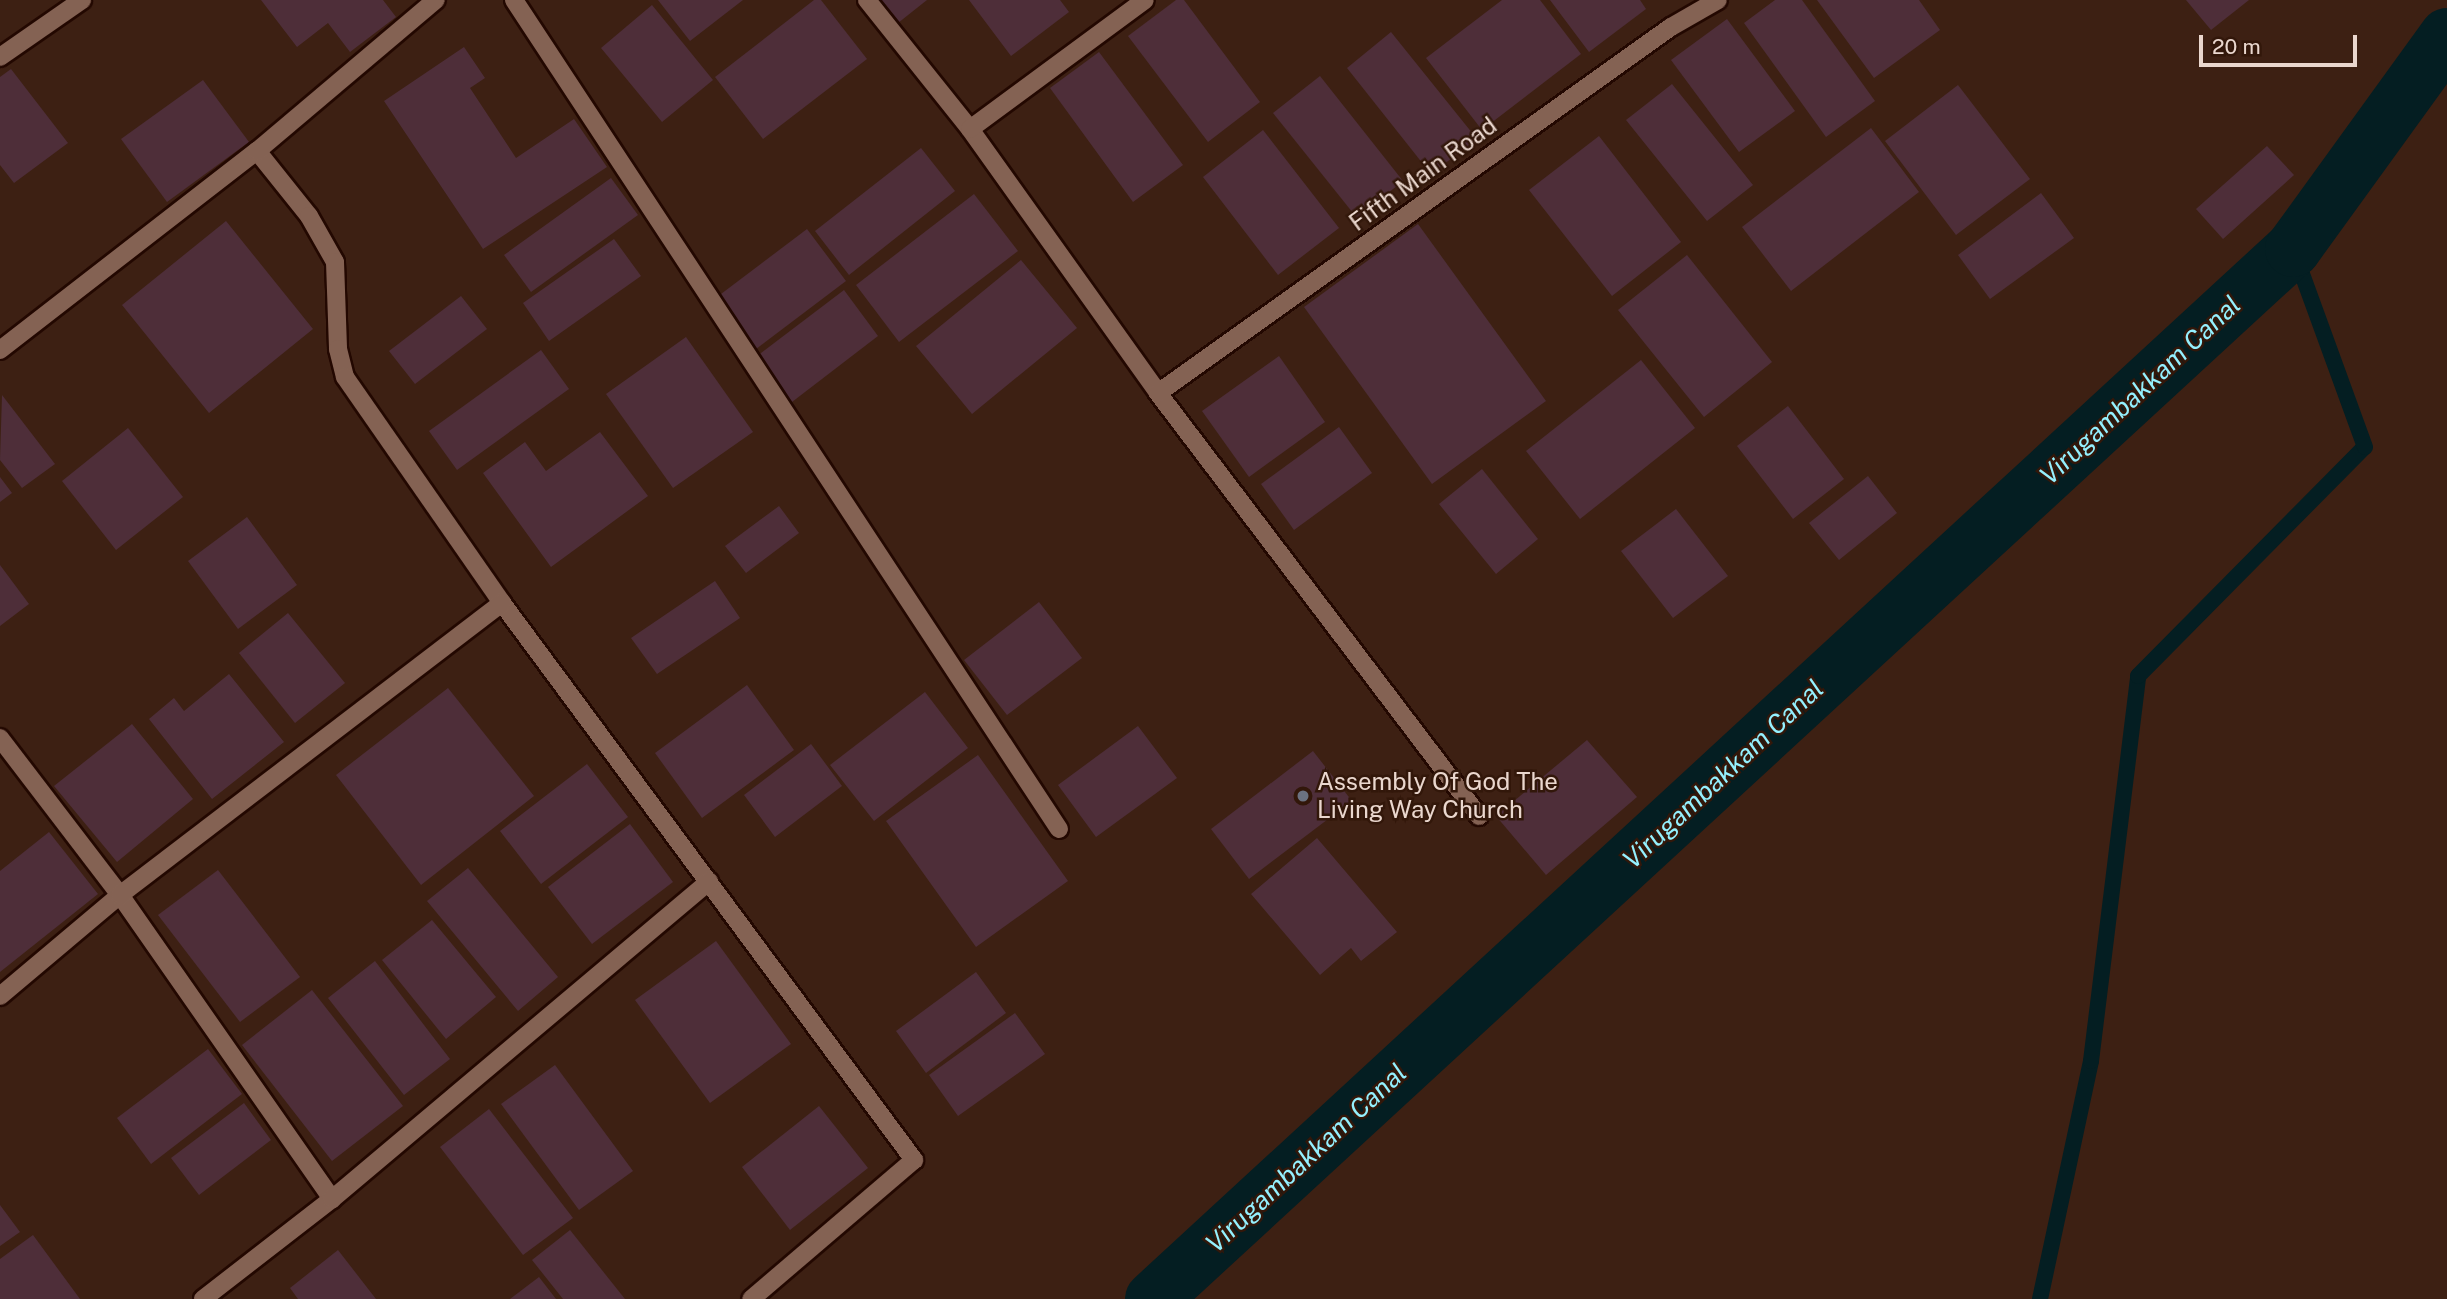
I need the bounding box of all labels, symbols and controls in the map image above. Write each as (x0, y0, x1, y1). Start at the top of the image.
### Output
scale bar (2202, 21, 2360, 65)
text: 20 m (2212, 34, 2261, 59)
street label: Fifth Main Road (1344, 111, 1502, 237)
water label: Virugambakkam Canal (2033, 289, 2247, 491)
water label: Virugambakkam Canal (1616, 673, 1830, 875)
place label: Assembly Of God The Living Way Church (1317, 768, 1558, 824)
marker: Assembly Of God The Living Way Church (1295, 788, 1311, 804)
water label: Virugambakkam Canal (1199, 1057, 1413, 1259)

